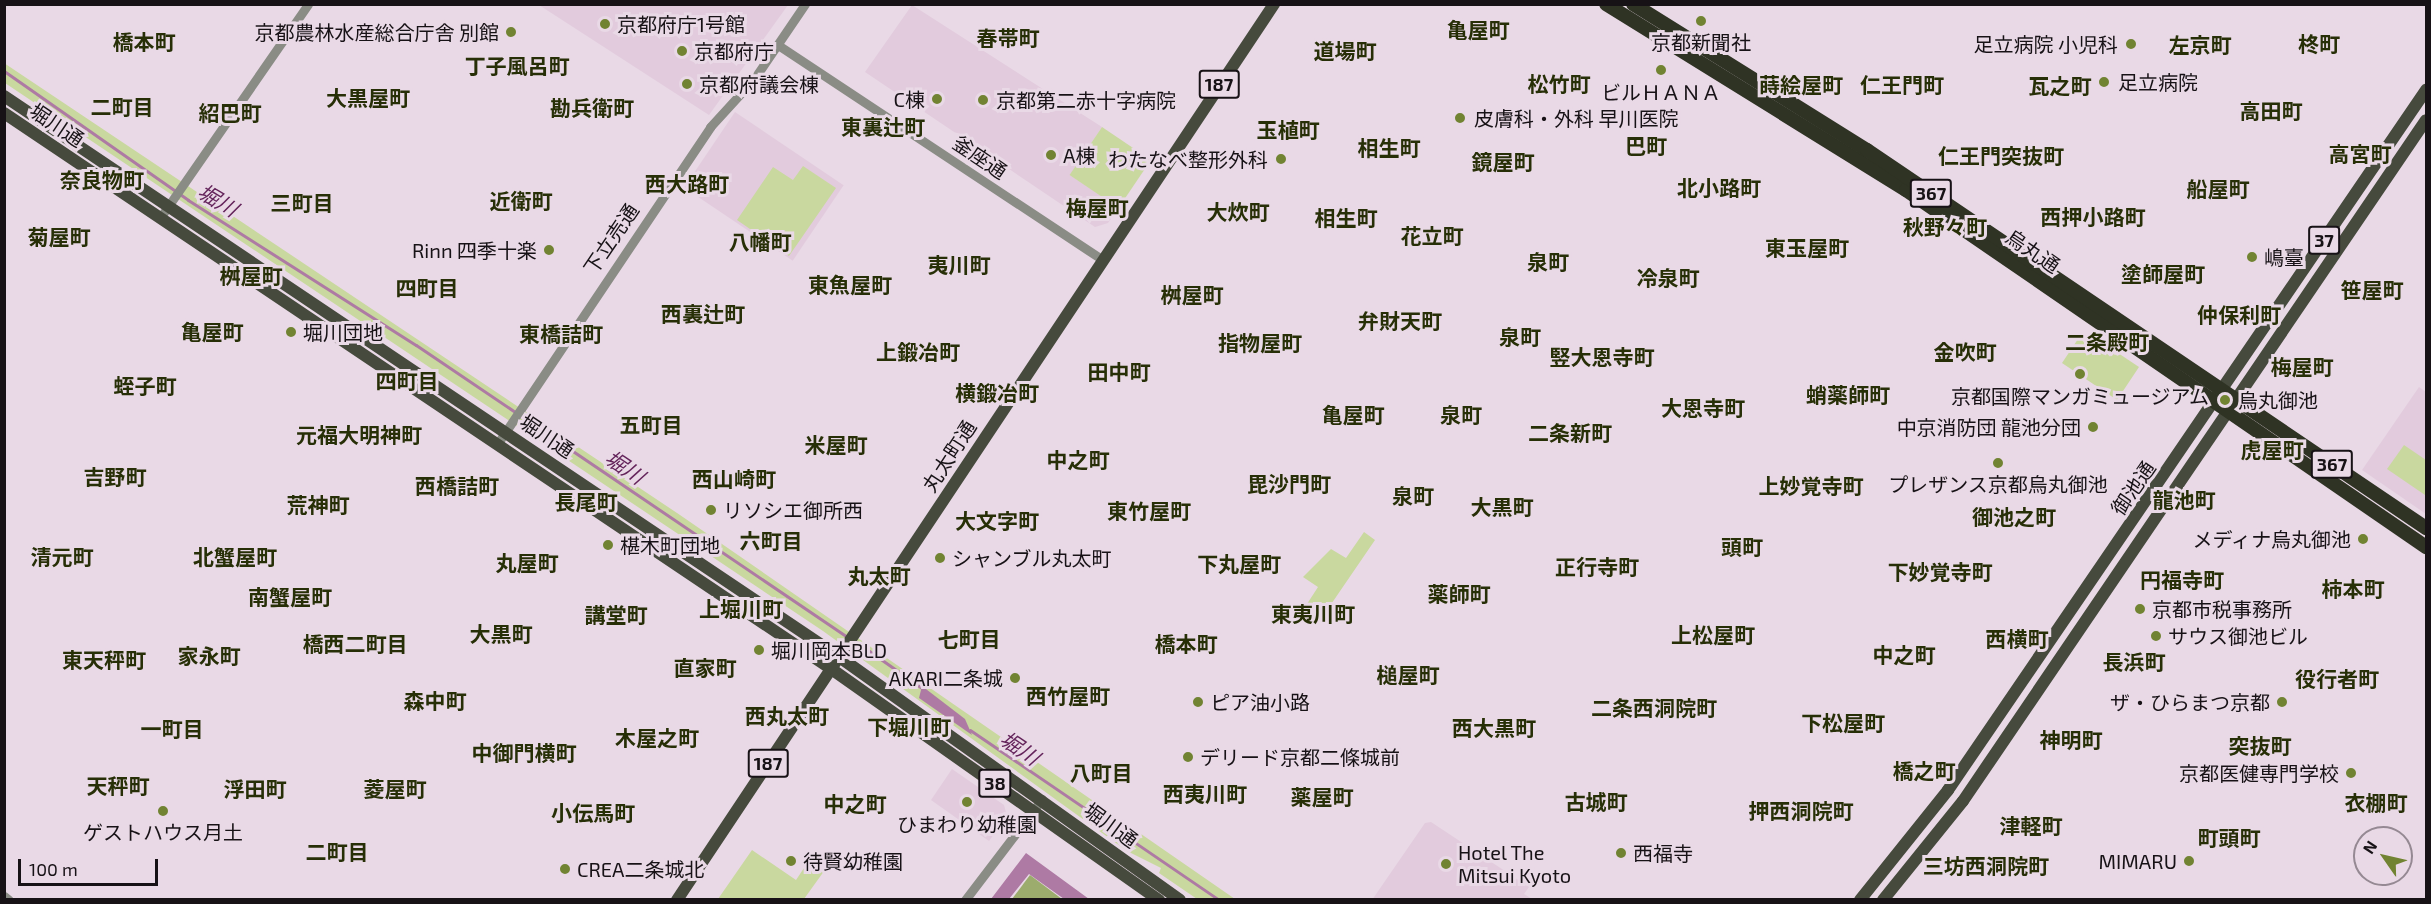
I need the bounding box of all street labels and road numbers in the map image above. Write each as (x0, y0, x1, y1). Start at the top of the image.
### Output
road number: 187 (1198, 69, 1240, 99)
street label: 堀川通 (25, 98, 89, 152)
street label: 釜座通 (948, 130, 1012, 184)
road number: 367 (1908, 178, 1954, 208)
street label: 下立売通 (579, 199, 643, 279)
street label: 烏丸通 (2001, 224, 2065, 278)
road number: 37 (2308, 225, 2340, 255)
street label: 堀川通 (515, 409, 579, 463)
street label: 丸太町通 (917, 416, 981, 496)
road number: 367 (2310, 449, 2354, 479)
street label: 御池通 (2106, 457, 2160, 519)
road number: 187 (747, 748, 789, 778)
road number: 38 (977, 768, 1013, 798)
street label: 堀川通 (1080, 798, 1142, 852)

